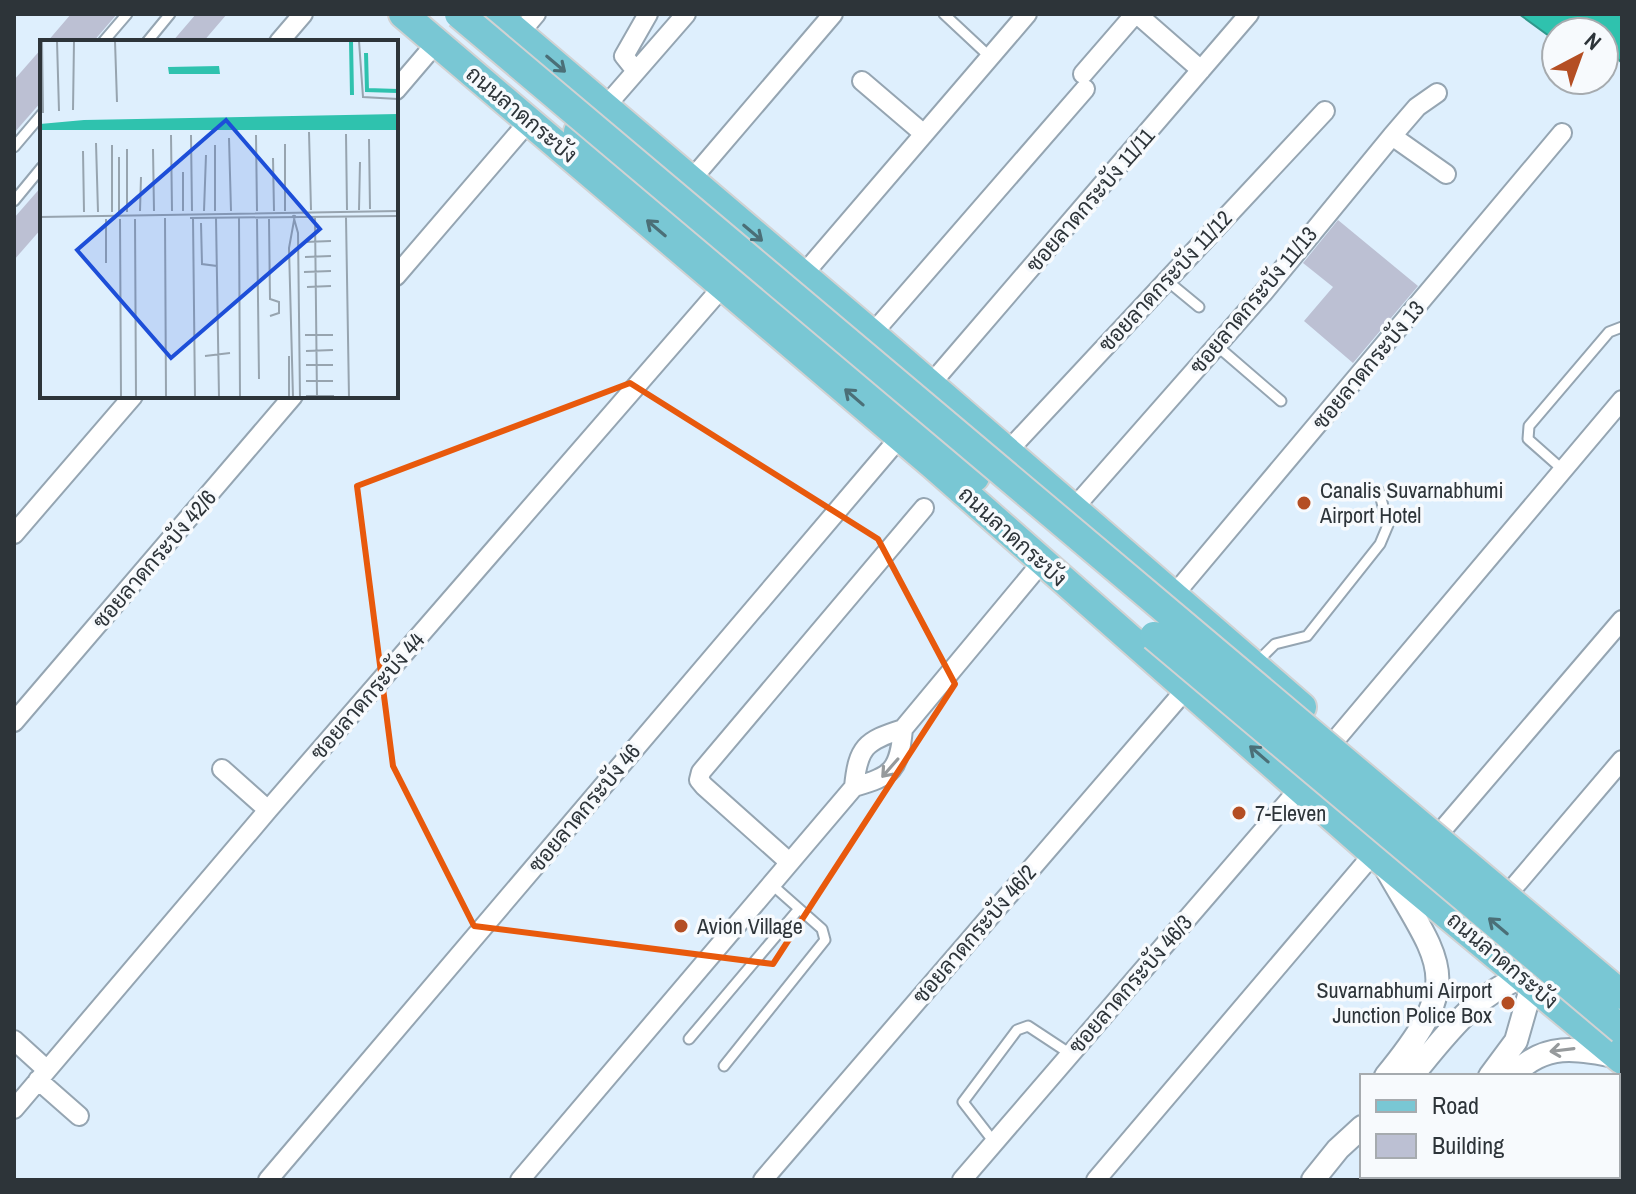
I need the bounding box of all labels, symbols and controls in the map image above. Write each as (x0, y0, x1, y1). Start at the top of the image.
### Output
north arrow (1540, 16, 1620, 96)
text: N (1578, 25, 1608, 57)
inset map (40, 40, 398, 398)
one-way arrow (545, 55, 565, 73)
street label: ถนนลาดกระบัง (460, 59, 584, 169)
street label: ซอยลาดกระบัง 11/11 (1019, 121, 1161, 279)
street label: ซอยลาดกระบัง 11/12 (1091, 204, 1239, 358)
one-way arrow (647, 219, 667, 237)
street label: ซอยลาดกระบัง 11/13 (1183, 220, 1323, 380)
one-way arrow (743, 224, 763, 242)
street label: ซอยลาดกระบัง 13 (1305, 294, 1431, 436)
one-way arrow (844, 388, 864, 406)
place label: Canalis Suvarnabhumi Airport Hotel (1319, 475, 1504, 530)
street label: ถนนลาดกระบัง (952, 479, 1074, 593)
street label: ซอยลาดกระบัง 42/6 (85, 483, 223, 635)
marker: Canalis Suvarnabhumi Airport Hotel (1295, 494, 1313, 512)
street label: ซอยลาดกระบัง 44 (303, 626, 431, 766)
street label: ซอยลาดกระบัง 46 (521, 737, 647, 879)
one-way arrow (1250, 745, 1270, 763)
one-way arrow (881, 757, 900, 778)
place label: 7-Eleven (1255, 798, 1326, 828)
marker: 7-Eleven (1230, 804, 1248, 822)
street label: ซอยลาดกระบัง 46/2 (905, 858, 1043, 1010)
street label: ถนนลาดกระบัง (1441, 905, 1565, 1015)
street label: ซอยลาดกระบัง 46/3 (1061, 908, 1199, 1060)
place label: Avion Village (696, 911, 803, 941)
marker: Avion Village (672, 917, 690, 935)
one-way arrow (1488, 917, 1509, 935)
place label: Suvarnabhumi Airport Junction Police Box (1317, 975, 1492, 1030)
marker: Suvarnabhumi Airport Junction Police Box (1499, 994, 1517, 1012)
one-way arrow (1549, 1043, 1576, 1058)
legend (1360, 1074, 1620, 1178)
text: Road (1432, 1089, 1479, 1121)
text: Building (1432, 1129, 1504, 1161)

